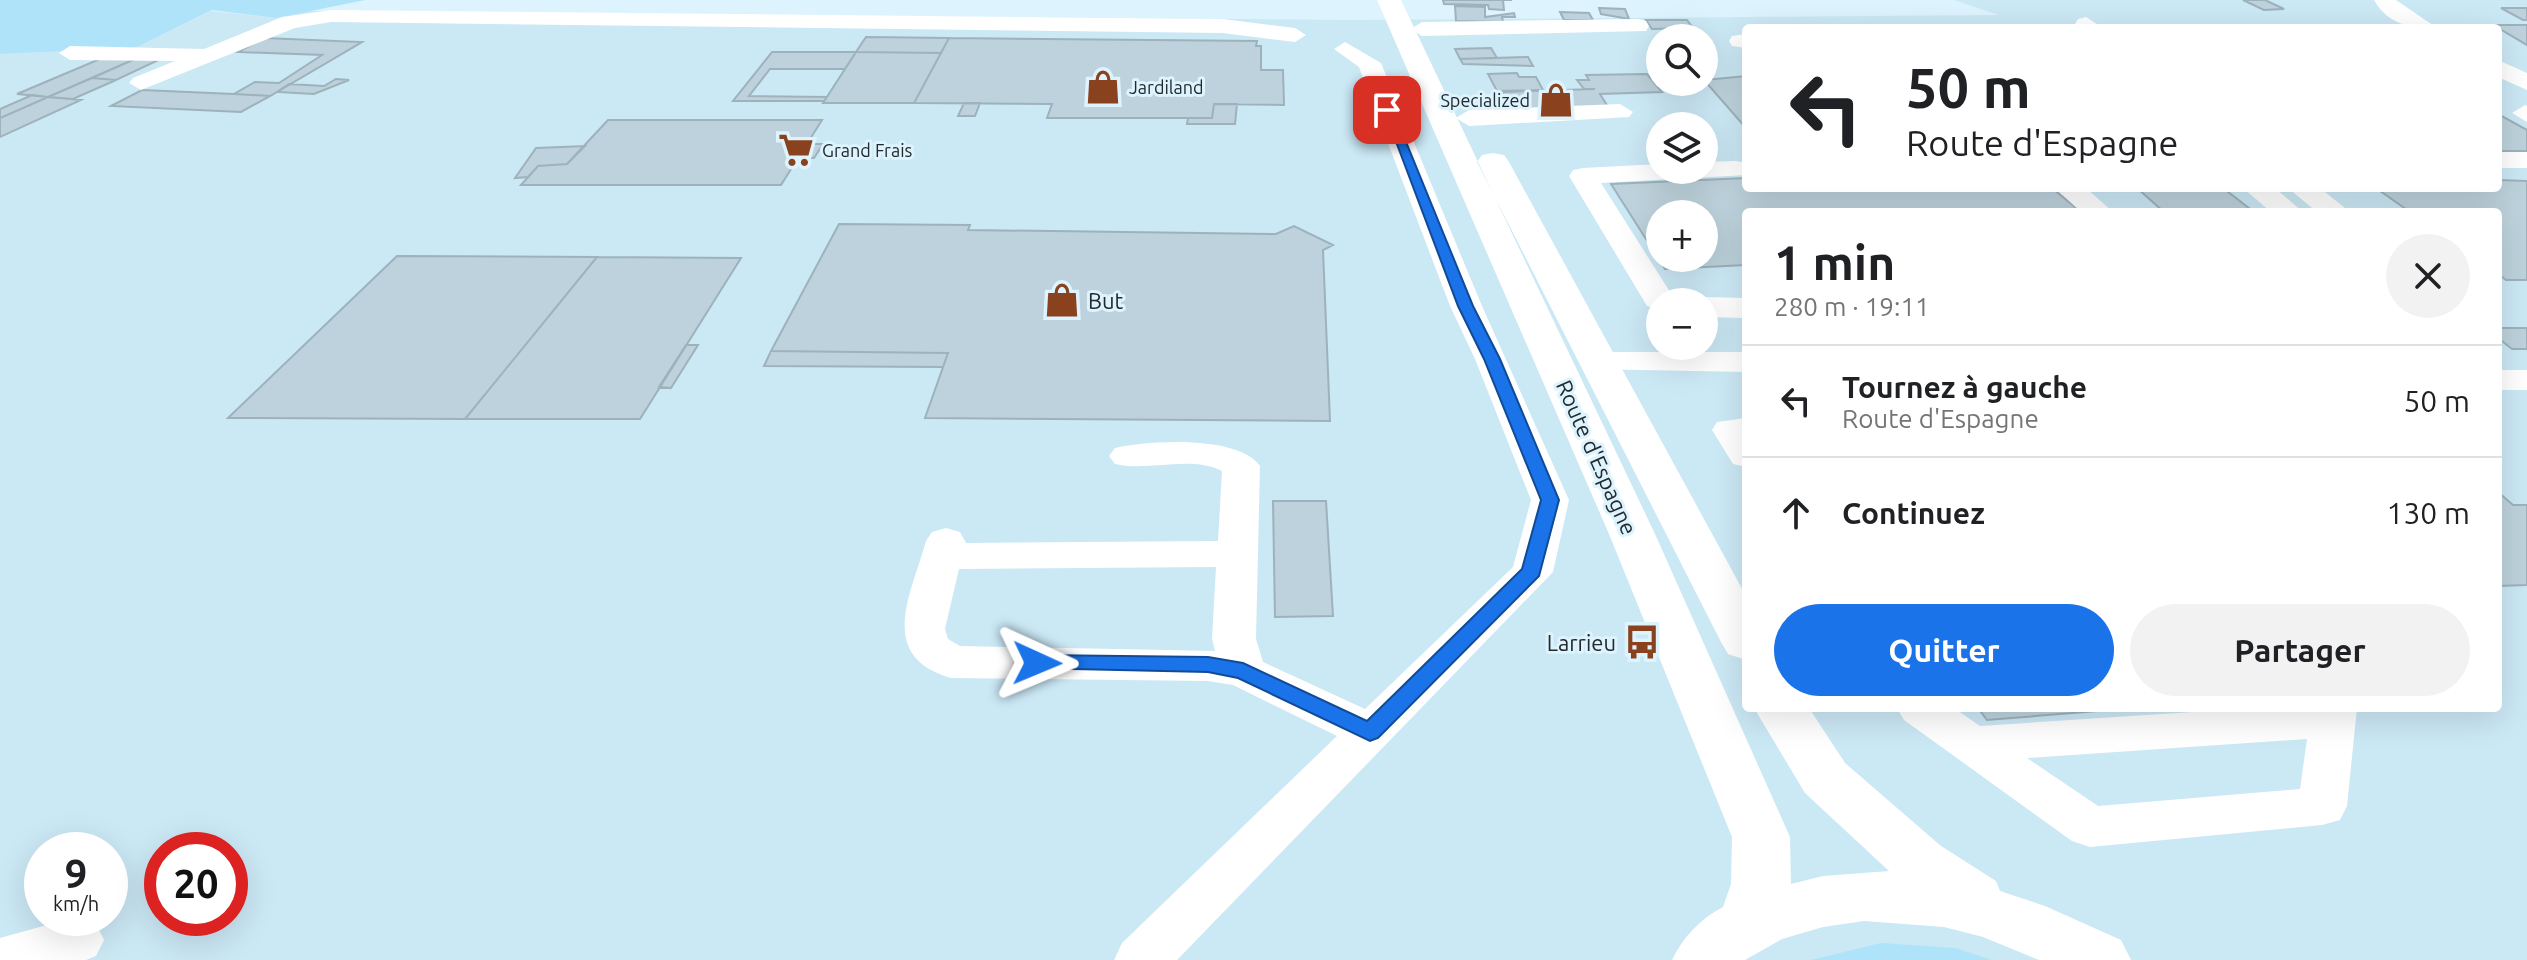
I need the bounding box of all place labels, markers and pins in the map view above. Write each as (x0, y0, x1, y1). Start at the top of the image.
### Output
shop icon: Jardiland (1084, 68, 1122, 106)
pin (1353, 76, 1421, 144)
place label: Jardiland (1129, 77, 1204, 97)
shop icon: Specialized (1537, 81, 1575, 119)
place label: Specialized (1440, 90, 1530, 110)
supermarket icon: Grand Frais (777, 131, 815, 169)
place label: Grand Frais (822, 140, 913, 160)
shop icon: But (1043, 281, 1081, 319)
place label: But (1088, 288, 1124, 313)
bus stop icon: Larrieu (1623, 623, 1661, 661)
place label: Larrieu (1547, 630, 1616, 655)

